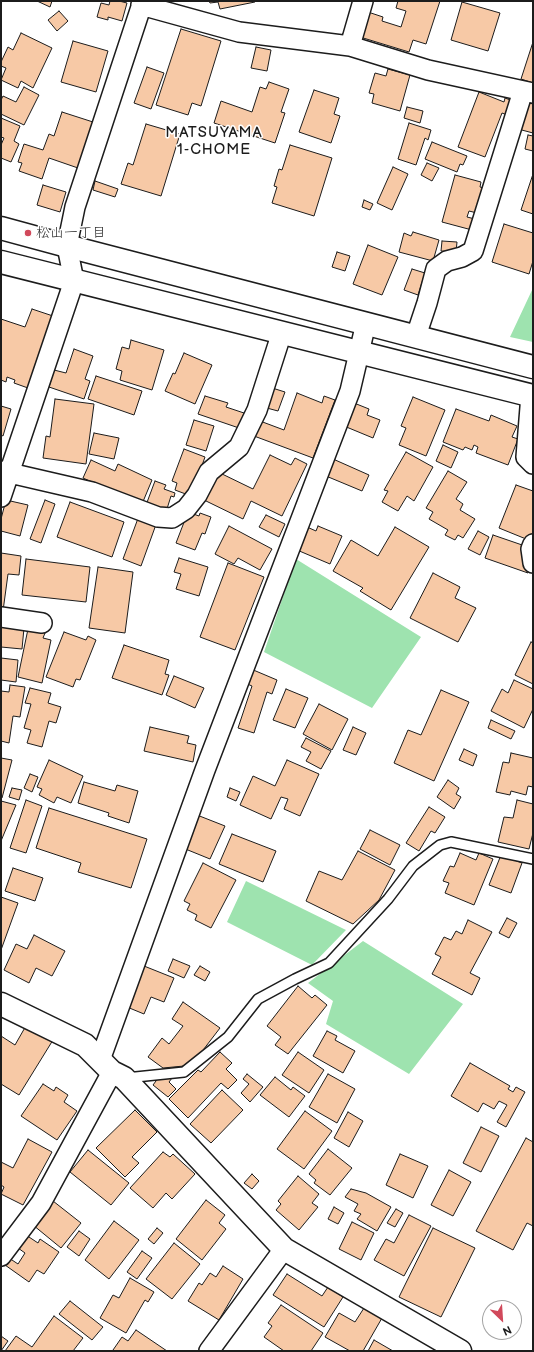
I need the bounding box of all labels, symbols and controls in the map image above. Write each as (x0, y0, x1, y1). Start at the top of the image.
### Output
district label: MATSUYAMA 1-CHOME (165, 124, 263, 159)
place label: 松山一丁目 (36, 225, 106, 241)
marker: 松山一丁目 (23, 228, 33, 238)
north arrow (482, 1300, 522, 1340)
text: N (500, 1323, 513, 1338)

